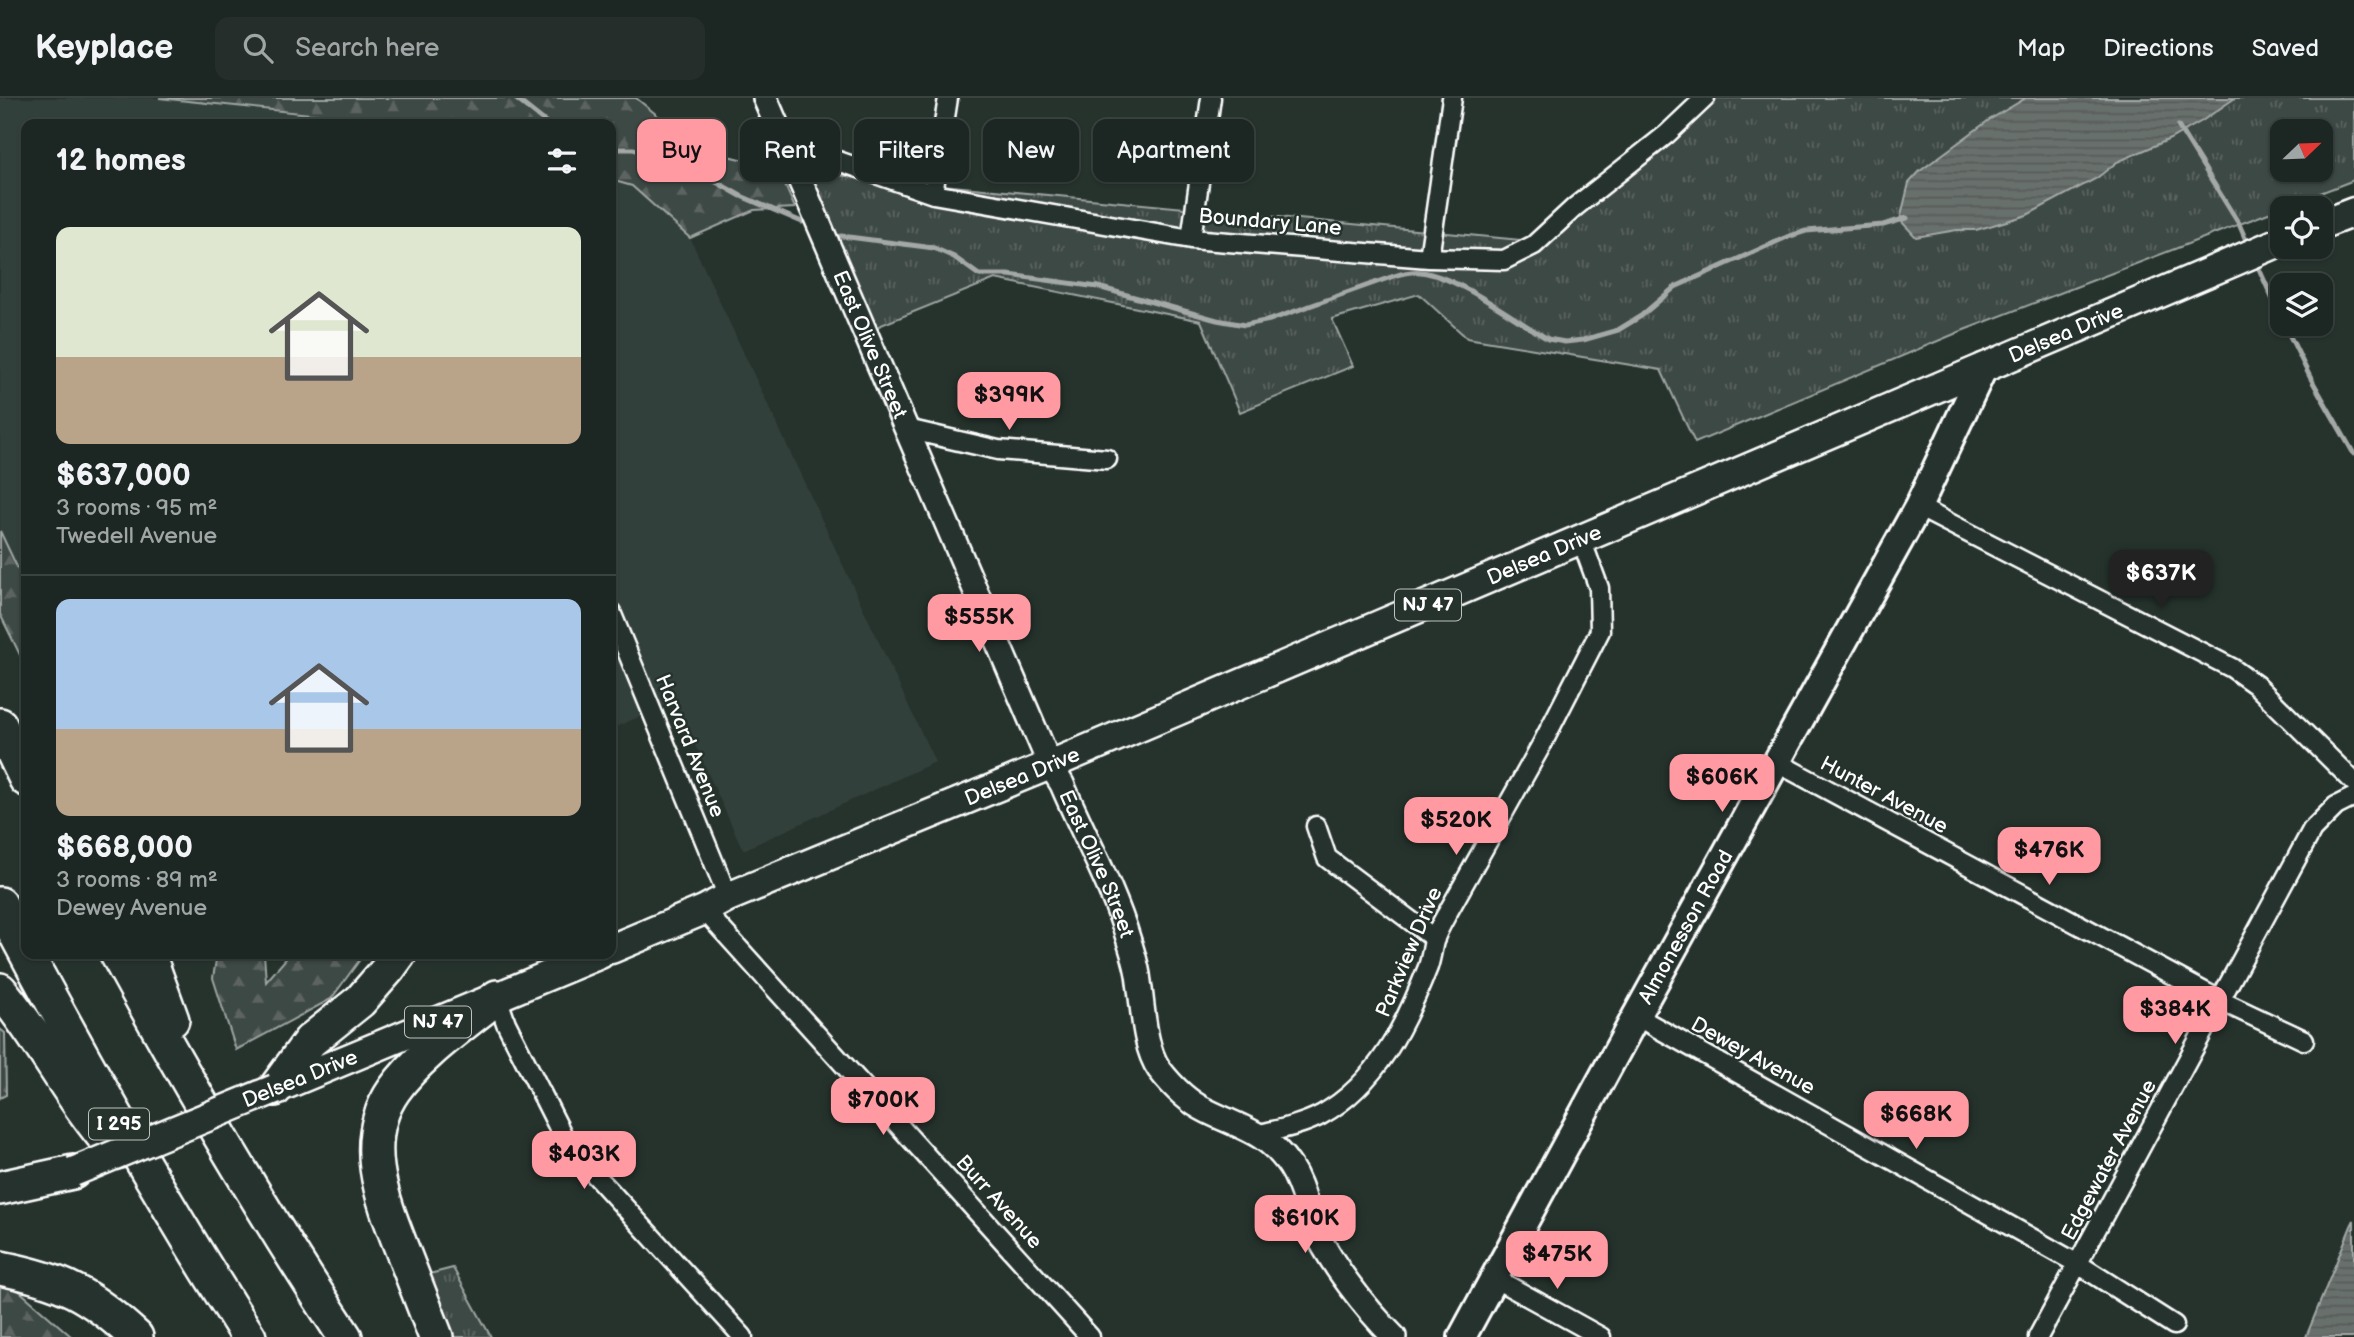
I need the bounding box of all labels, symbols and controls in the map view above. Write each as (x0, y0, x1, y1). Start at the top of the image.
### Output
search box (215, 17, 705, 80)
text: Keyplace (35, 28, 173, 68)
icon: search (239, 29, 277, 67)
text: Search here (295, 33, 439, 64)
text: Map (2017, 34, 2065, 63)
text: Directions (2103, 34, 2214, 63)
text: Saved (2252, 34, 2319, 63)
chip: Buy (637, 119, 726, 182)
chip: Rent (740, 119, 840, 182)
chip: Filters (854, 119, 969, 182)
chip: New (983, 119, 1079, 182)
chip: Apartment (1093, 119, 1254, 182)
north arrow (2270, 119, 2333, 182)
map controls (2270, 119, 2333, 336)
icon: filters (543, 142, 581, 180)
text: 12 homes (56, 143, 186, 179)
button: locate (2270, 196, 2333, 259)
street label: Boundary Lane (1197, 203, 1343, 241)
street label: East Olive Street (828, 267, 913, 423)
icon: home (256, 273, 382, 399)
button: layers (2270, 273, 2333, 336)
street label: Delsea Drive (2005, 298, 2127, 368)
pin: $399K (960, 372, 1058, 432)
text: $399K (973, 381, 1045, 409)
text: $637,000 (56, 458, 191, 494)
text: 3 rooms · 95 m² (56, 494, 217, 522)
street label: Delsea Drive (1483, 520, 1605, 590)
text: Twedell Avenue (56, 522, 217, 550)
pin: $637K (2112, 550, 2210, 610)
text: $637K (2126, 559, 2196, 587)
road number: NJ 47 (1395, 590, 1461, 620)
pin: $555K (930, 594, 1028, 654)
text: $555K (944, 603, 1014, 631)
icon: home (256, 645, 382, 771)
street label: Harvard Avenue (650, 671, 730, 821)
street label: Delsea Drive (961, 741, 1083, 811)
street label: Hunter Avenue (1816, 751, 1952, 839)
pin: $606K (1673, 754, 1771, 814)
text: $606K (1685, 763, 1759, 791)
street label: East Olive Street (1054, 786, 1140, 941)
pin: $520K (1407, 798, 1505, 857)
text: $520K (1420, 806, 1492, 834)
pin: $476K (2000, 828, 2098, 887)
text: $668,000 (56, 830, 193, 866)
text: $476K (2014, 836, 2084, 864)
street label: Almonesson Road (1633, 845, 1738, 1008)
text: 3 rooms · 89 m² (56, 866, 218, 894)
street label: Parkview Drive (1370, 883, 1448, 1021)
text: Dewey Avenue (56, 894, 207, 922)
pin: $384K (2126, 986, 2224, 1046)
text: $384K (2139, 995, 2211, 1023)
road number: NJ 47 (405, 1006, 471, 1038)
street label: Dewey Avenue (1687, 1012, 1819, 1100)
street label: Delsea Drive (239, 1045, 361, 1113)
street label: Edgewater Avenue (2056, 1075, 2162, 1245)
pin: $700K (834, 1077, 932, 1137)
text: $700K (847, 1086, 919, 1114)
pin: $668K (1867, 1091, 1965, 1151)
text: $668K (1880, 1100, 1952, 1128)
road number: I 295 (89, 1108, 149, 1140)
pin: $403K (535, 1132, 633, 1191)
text: $403K (548, 1140, 620, 1168)
street label: Burr Avenue (950, 1150, 1048, 1254)
pin: $610K (1256, 1196, 1354, 1255)
text: $610K (1271, 1204, 1339, 1232)
pin: $475K (1508, 1232, 1606, 1291)
text: $475K (1522, 1240, 1592, 1268)

